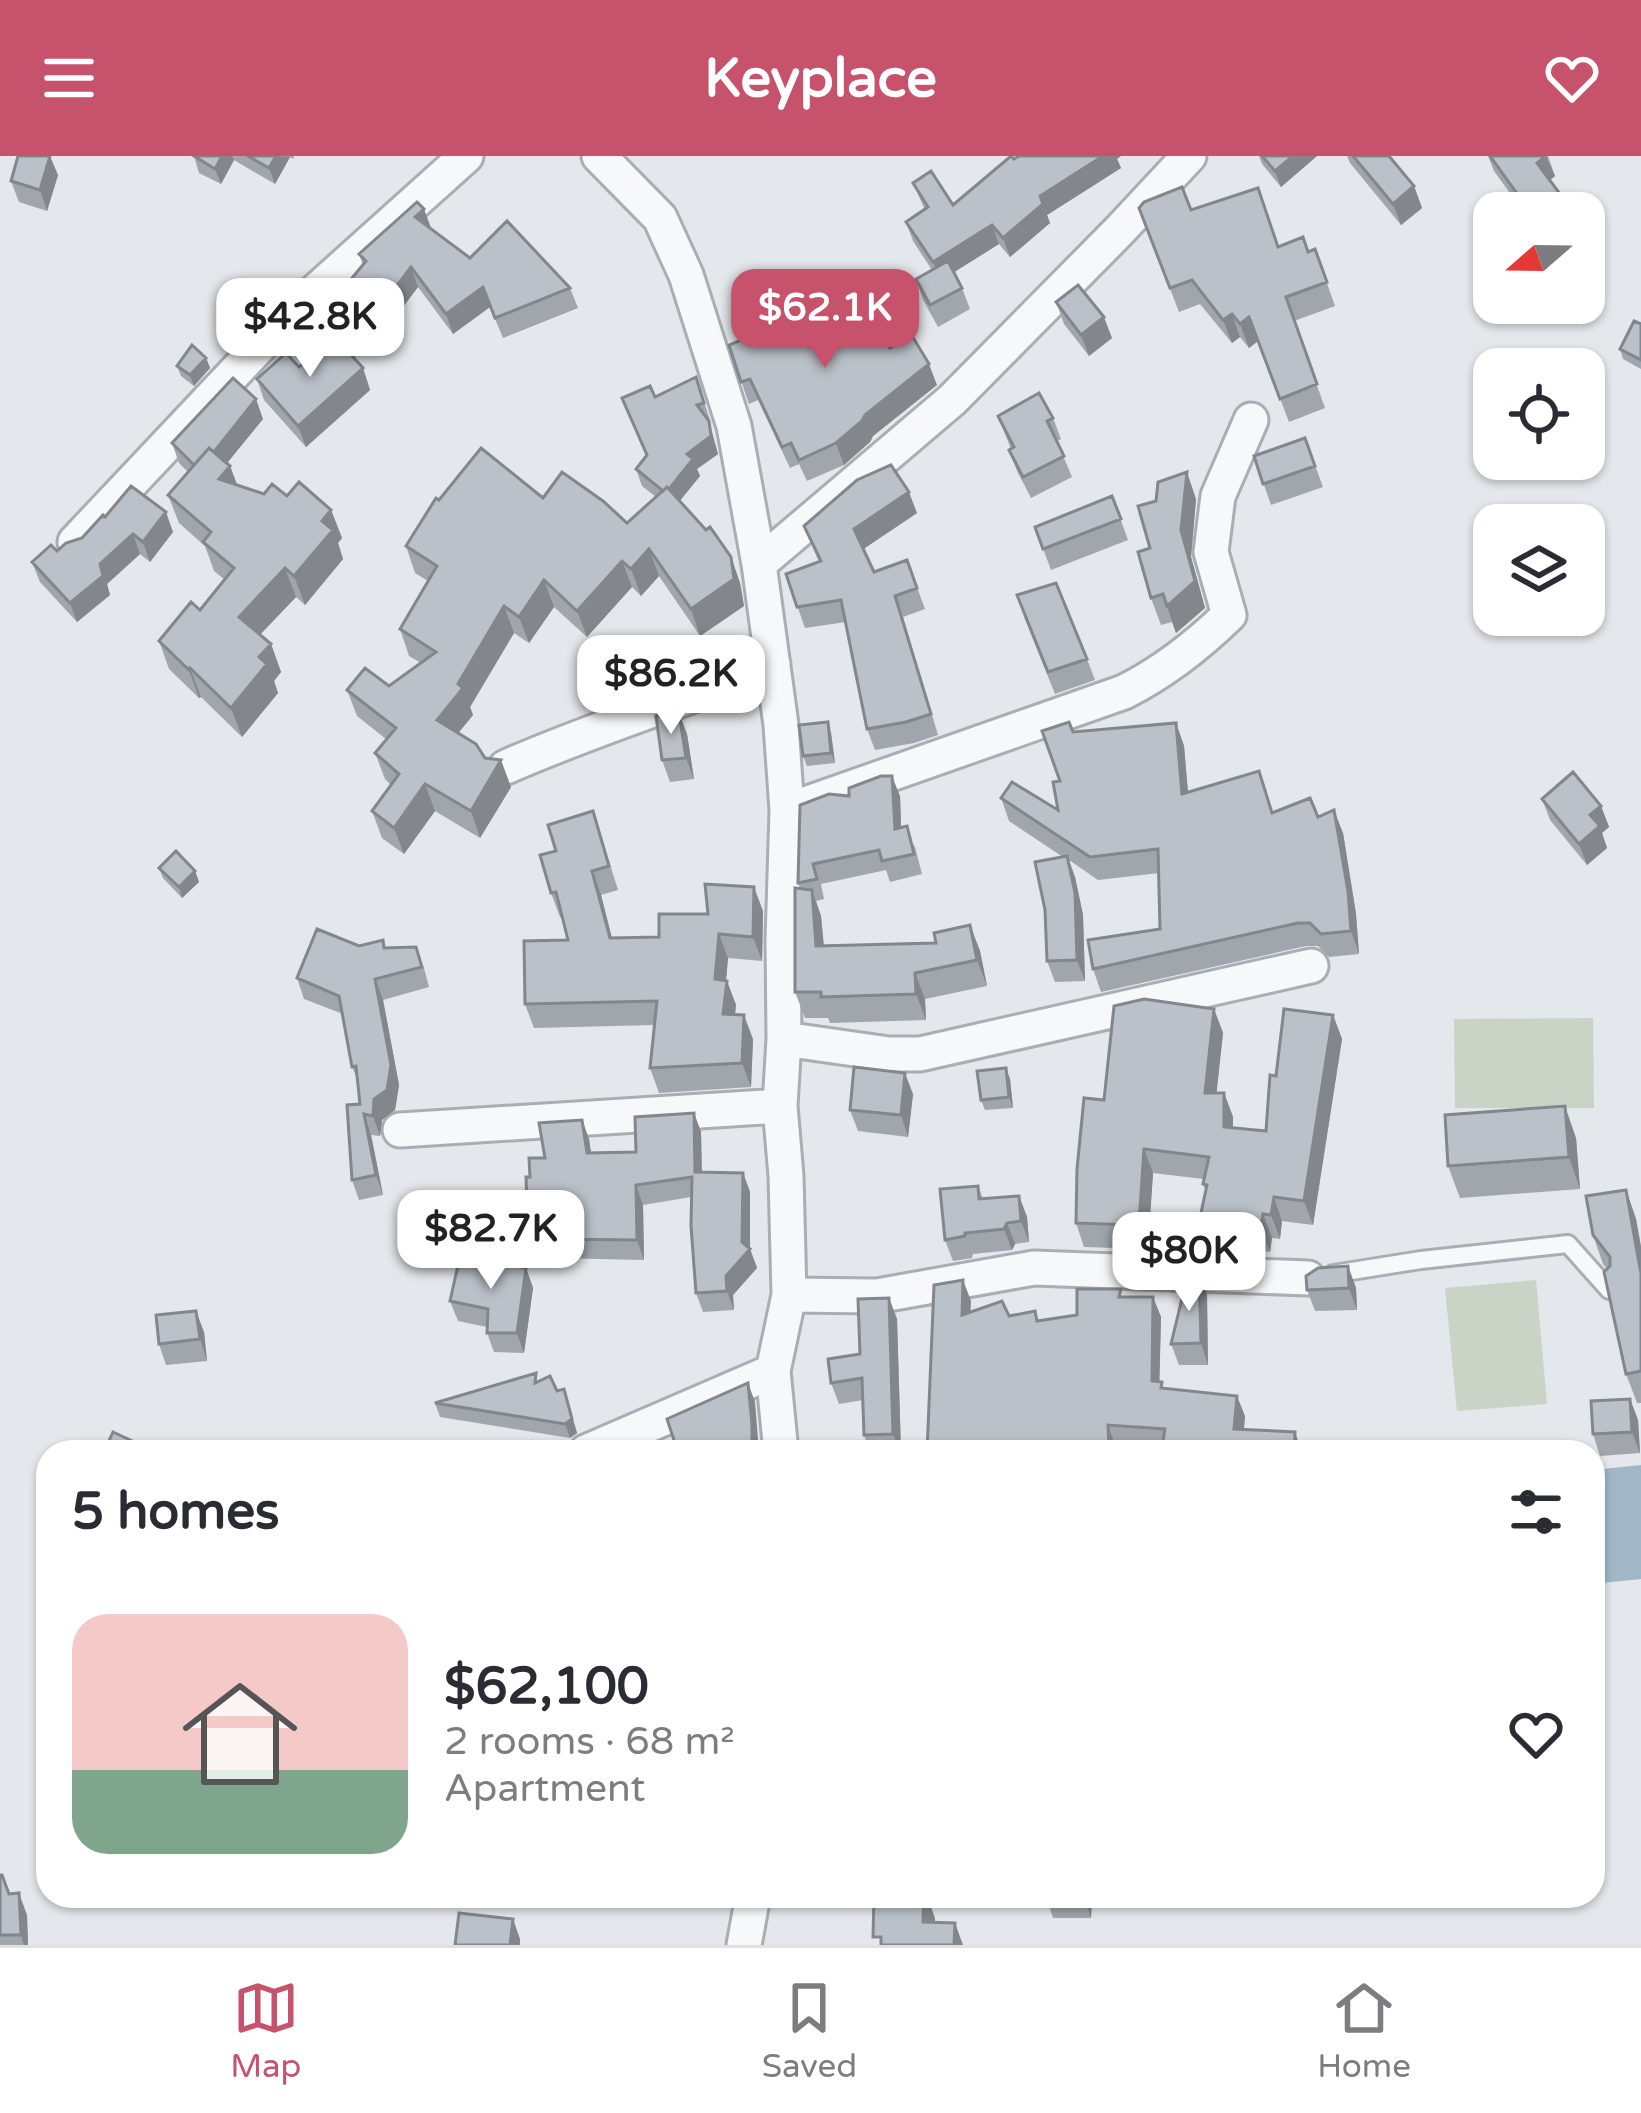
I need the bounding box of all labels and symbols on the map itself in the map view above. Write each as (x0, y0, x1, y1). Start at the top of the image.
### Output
north arrow (1473, 192, 1605, 324)
pin: $62.1K (727, 269, 923, 371)
pin: $42.8K (212, 278, 408, 380)
pin: $86.2K (573, 635, 769, 737)
pin: $82.7K (393, 1190, 589, 1292)
pin: $80K (1118, 1212, 1260, 1314)

